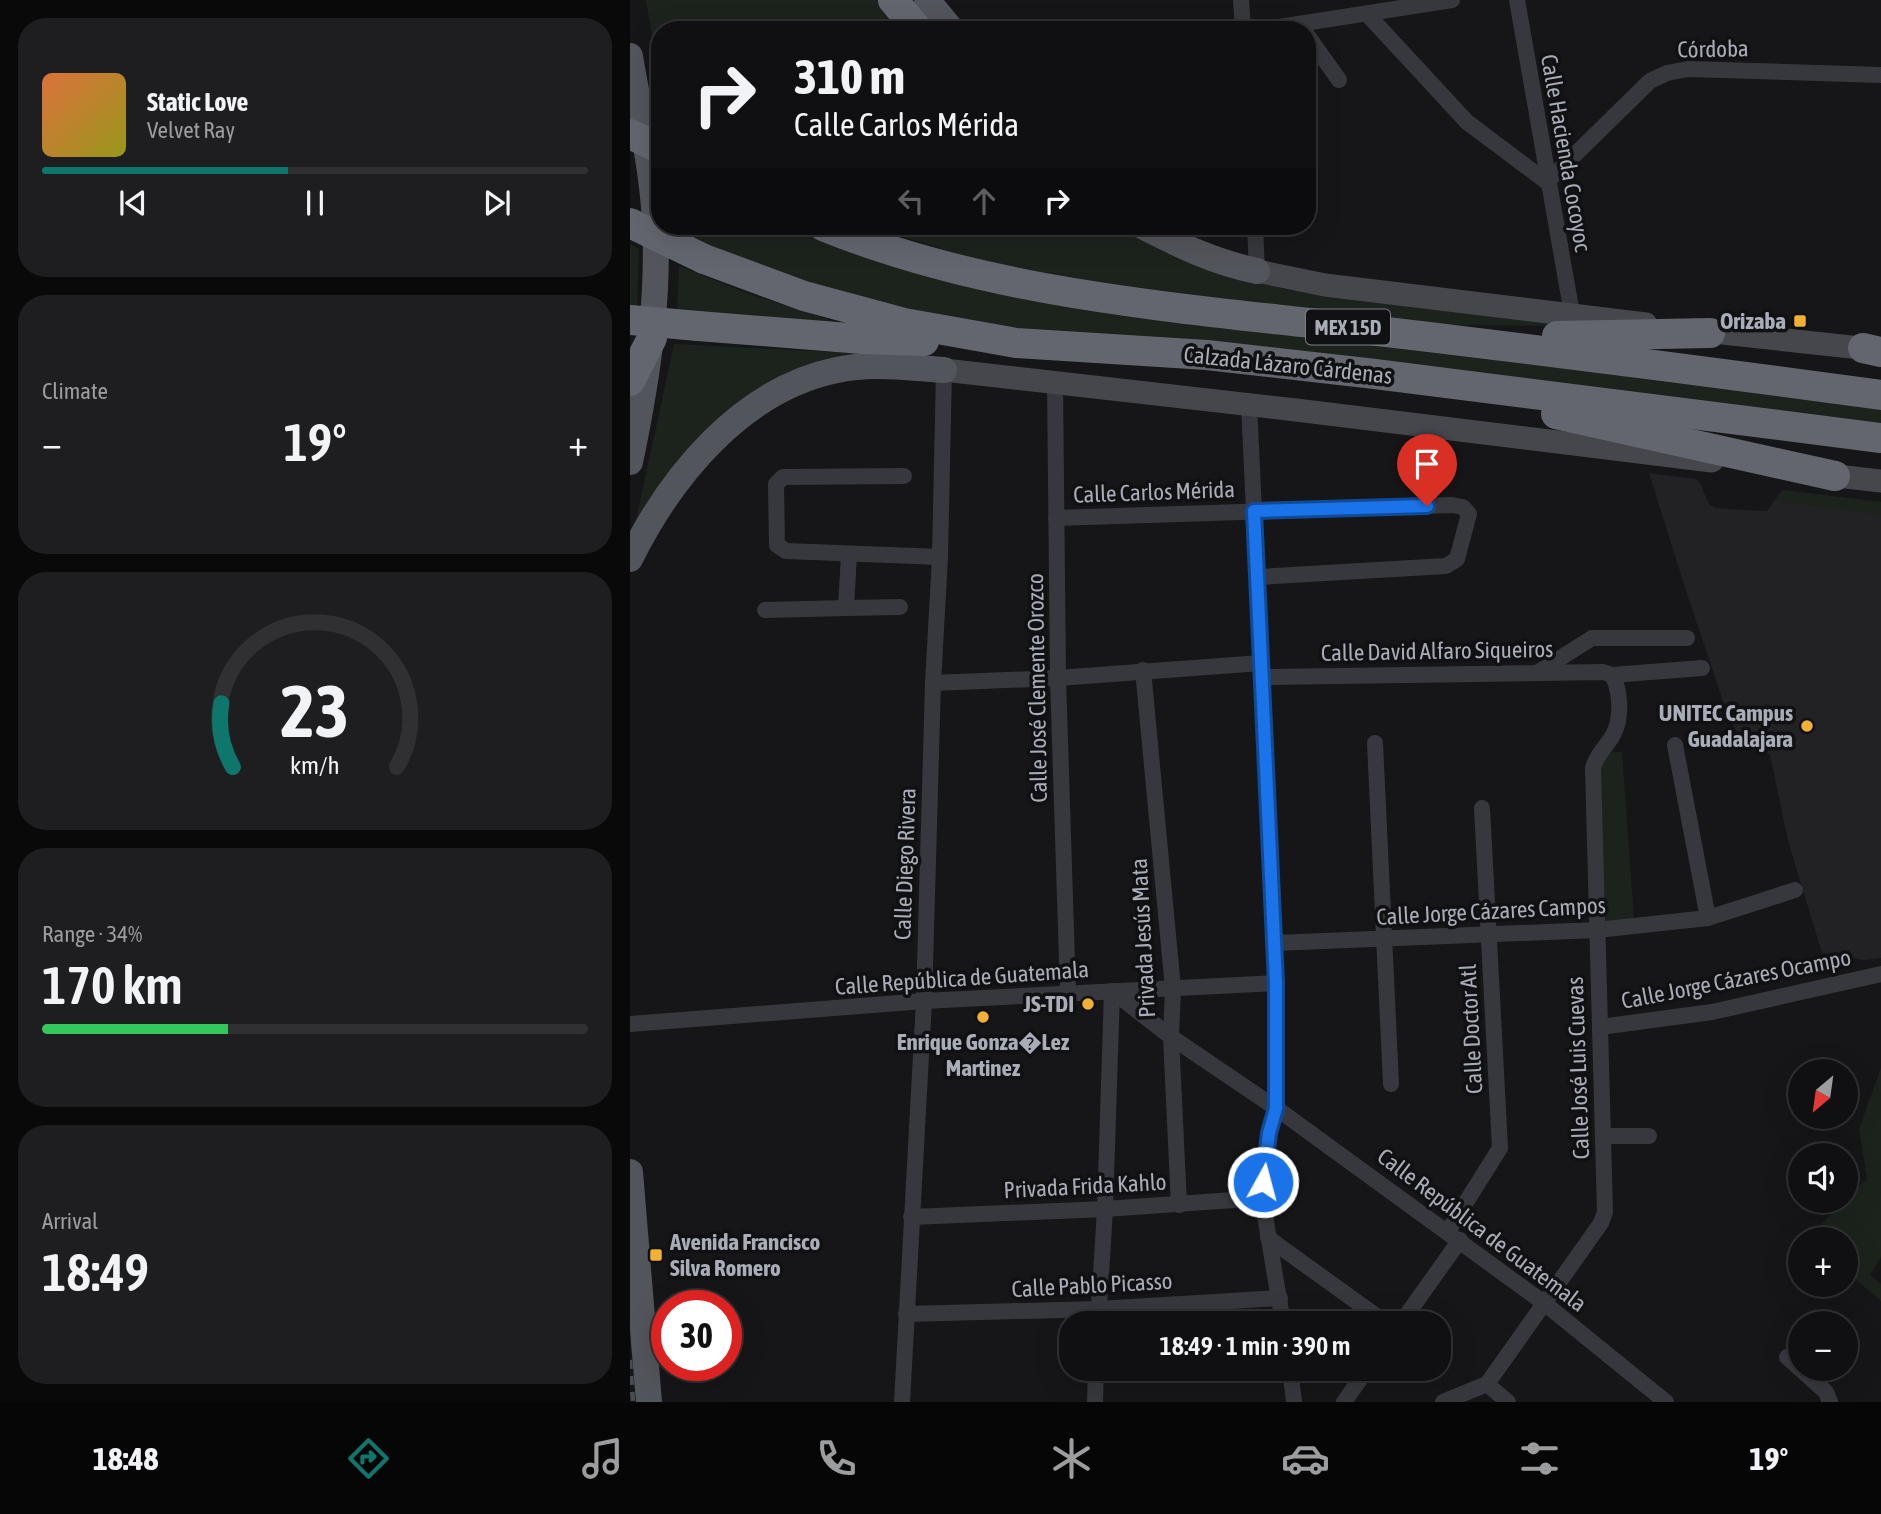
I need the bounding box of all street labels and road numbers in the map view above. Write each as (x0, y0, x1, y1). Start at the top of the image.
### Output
street label: Córdoba (1677, 35, 1749, 63)
street label: Calle Hacienda Cocoyoc (1536, 52, 1596, 254)
road number: MEX 15D (1306, 310, 1390, 344)
street label: Calzada Lázaro Cárdenas (1183, 341, 1393, 389)
street label: Calle Carlos Mérida (1073, 476, 1235, 508)
street label: Calle José Clemente Orozco (1022, 573, 1052, 803)
street label: Calle David Alfaro Siqueiros (1321, 636, 1553, 666)
street label: Calle Diego Rivera (889, 788, 921, 940)
street label: Privada Jesús Mata (1126, 858, 1160, 1018)
street label: Calle Jorge Cázares Campos (1376, 892, 1606, 930)
street label: Calle Jorge Cázares Ocampo (1619, 944, 1853, 1014)
street label: Calle República de Guatemala (834, 956, 1090, 1000)
street label: Calle Doctor Atl (1455, 963, 1487, 1095)
street label: Calle José Luis Cuevas (1562, 976, 1594, 1160)
street label: Calle República de Guatemala (1373, 1143, 1591, 1317)
street label: Privada Frida Kahlo (1003, 1169, 1167, 1203)
street label: Calle Pablo Picasso (1011, 1268, 1173, 1302)

